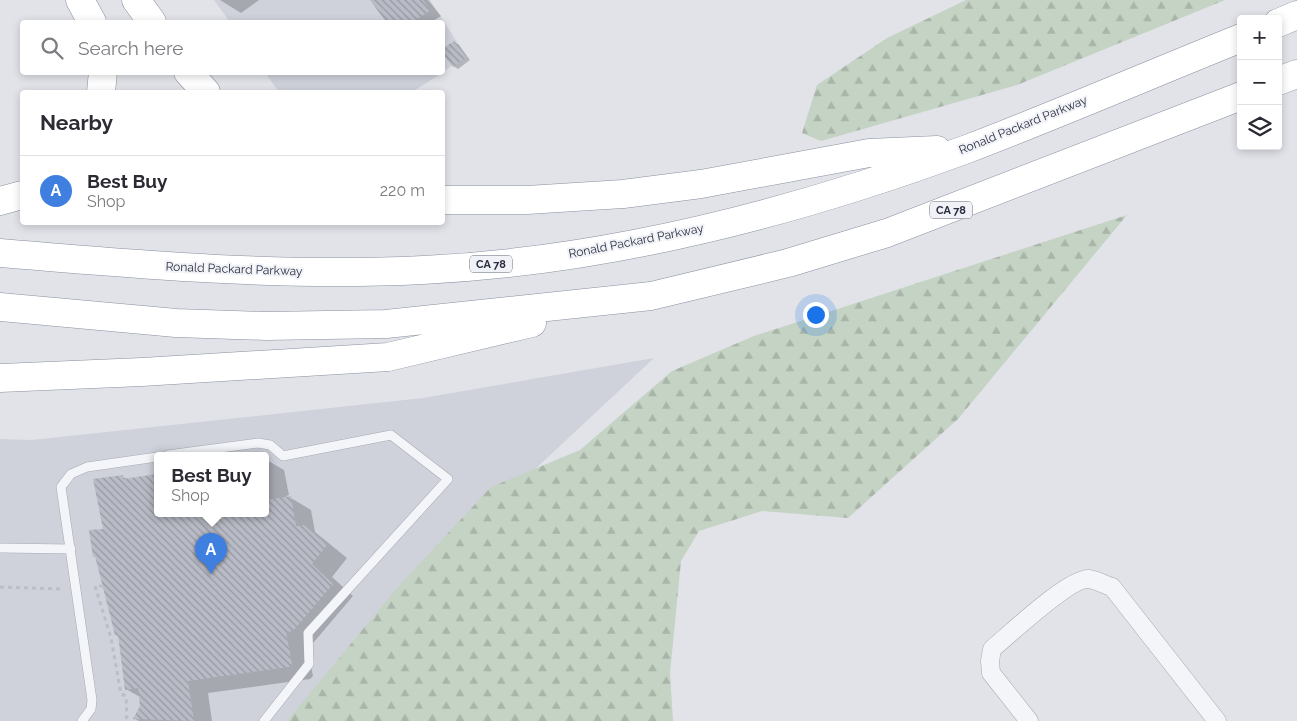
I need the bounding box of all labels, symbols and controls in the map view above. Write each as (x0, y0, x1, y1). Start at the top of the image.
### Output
map controls (1237, 15, 1282, 150)
button: + (1237, 15, 1282, 60)
search box (20, 20, 445, 75)
icon: search (38, 34, 66, 62)
text: Search here (78, 37, 184, 59)
button: − (1237, 60, 1282, 105)
street label: Ronald Packard Parkway (957, 93, 1090, 157)
button: layers (1237, 105, 1282, 150)
text: Nearby (40, 110, 113, 135)
text: Best Buy (87, 170, 168, 192)
text: A (51, 181, 61, 200)
text: 220 m (380, 181, 425, 200)
text: Shop (87, 192, 125, 211)
road number: CA 78 (930, 202, 972, 218)
street label: Ronald Packard Parkway (567, 221, 705, 261)
road number: CA 78 (470, 255, 512, 272)
street label: Ronald Packard Parkway (165, 260, 303, 278)
your location (803, 302, 829, 328)
popup (154, 452, 269, 517)
text: Best Buy (171, 464, 252, 486)
text: Shop (171, 486, 210, 505)
pin: A (195, 533, 227, 574)

